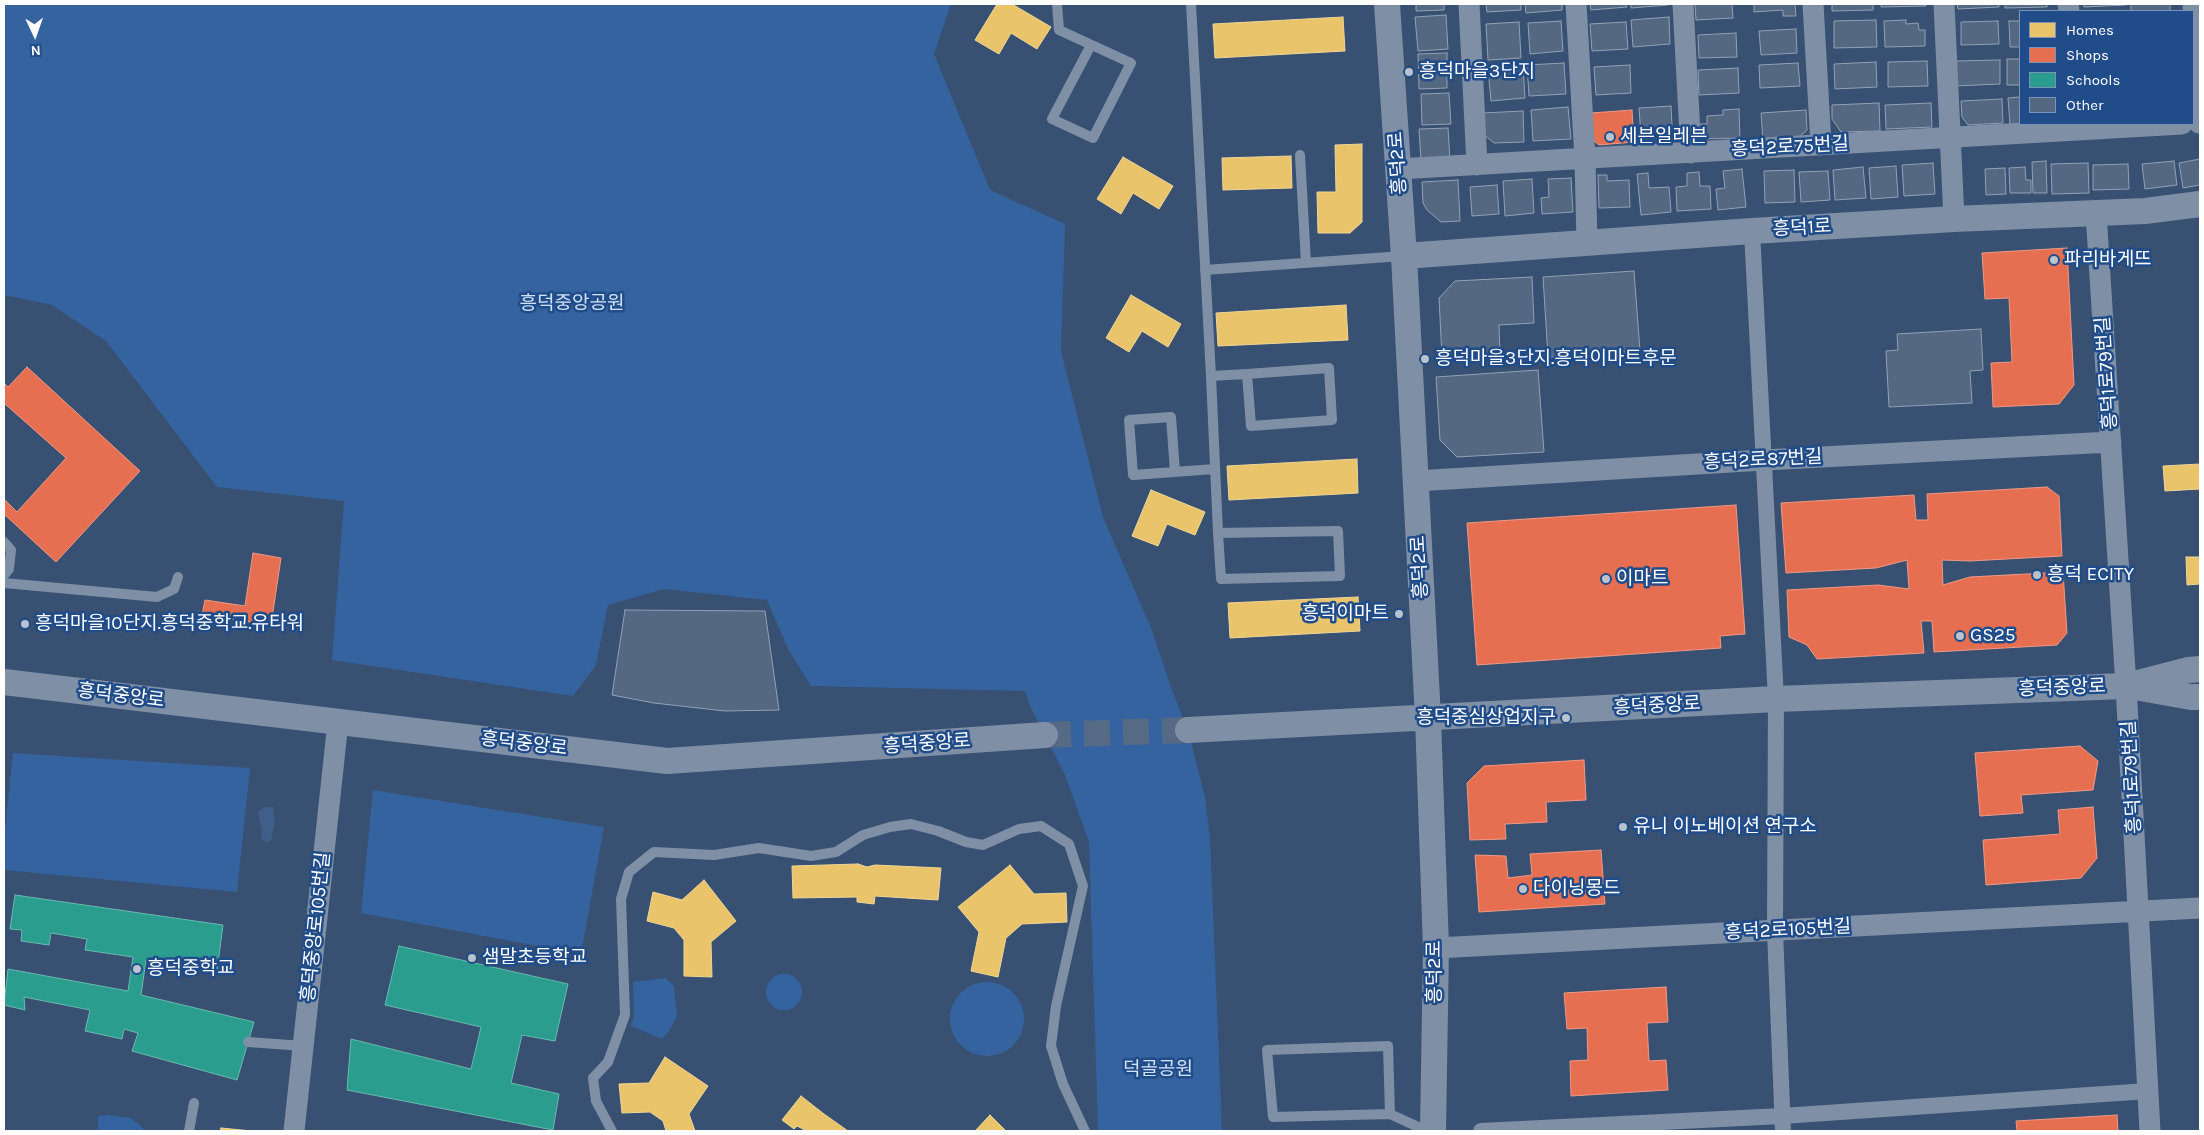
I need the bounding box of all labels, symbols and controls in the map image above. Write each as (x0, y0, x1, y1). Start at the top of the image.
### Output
north arrow (10, 10, 60, 60)
legend (2019, 10, 2194, 125)
text: Homes (2066, 21, 2114, 39)
text: N (30, 42, 41, 59)
text: Shops (2066, 46, 2109, 64)
place label: 흥덕마을3단지 (1419, 61, 1535, 83)
marker: 흥덕마을3단지 (1403, 66, 1415, 78)
text: Schools (2066, 71, 2120, 89)
text: Other (2066, 96, 2104, 114)
place label: 세븐일레븐 (1620, 126, 1707, 148)
street label: 흥덕2로 (1384, 131, 1412, 195)
marker: 세븐일레븐 (1604, 131, 1616, 143)
street label: 흥덕2로75번길 (1730, 133, 1850, 161)
street label: 흥덕1로 (1772, 215, 1832, 241)
place label: 파리바게뜨 (2064, 249, 2151, 271)
marker: 파리바게뜨 (2048, 254, 2060, 266)
park label: 흥덕중앙공원 (520, 293, 624, 315)
street label: 흥덕1로79번길 (2092, 316, 2122, 430)
place label: 흥덕마을3단지.흥덕이마트후문 (1435, 348, 1677, 370)
marker: 흥덕마을3단지.흥덕이마트후문 (1419, 353, 1431, 365)
street label: 흥덕2로87번길 (1703, 446, 1823, 474)
street label: 흥덕2로 (1407, 535, 1433, 599)
place label: 흥덕 ECITY (2047, 564, 2134, 586)
place label: 이마트 (1616, 568, 1668, 590)
marker: 흥덕 ECITY (2031, 569, 2043, 581)
marker: 이마트 (1600, 573, 1612, 585)
place label: 흥덕이마트 (1302, 603, 1389, 625)
marker: 흥덕이마트 (1393, 608, 1405, 620)
place label: 흥덕마을10단지.흥덕중학교.유타워 (35, 613, 304, 635)
marker: 흥덕마을10단지.흥덕중학교.유타워 (19, 618, 31, 630)
place label: GS25 (1970, 625, 2015, 647)
marker: GS25 (1954, 630, 1966, 642)
street label: 흥덕중앙로 (2018, 675, 2106, 701)
street label: 흥덕중앙로 (76, 679, 166, 713)
street label: 흥덕중앙로 (1613, 692, 1701, 720)
place label: 흥덕중심상업지구 (1416, 707, 1556, 729)
marker: 흥덕중심상업지구 (1560, 712, 1572, 724)
street label: 흥덕1로79번길 (2118, 720, 2146, 834)
street label: 흥덕중앙로 (479, 727, 569, 761)
street label: 흥덕중앙로 (883, 730, 971, 758)
place label: 유니 이노베이션 연구소 (1633, 816, 1817, 838)
marker: 유니 이노베이션 연구소 (1617, 821, 1629, 833)
street label: 흥덕중앙로105번길 (297, 851, 335, 1003)
place label: 다이닝몽드 (1533, 878, 1620, 900)
marker: 다이닝몽드 (1517, 883, 1529, 895)
street label: 흥덕2로105번길 (1724, 915, 1852, 945)
street label: 흥덕2로 (1424, 940, 1446, 1004)
place label: 샘말초등학교 (482, 947, 587, 969)
marker: 샘말초등학교 (466, 952, 478, 964)
place label: 흥덕중학교 (147, 958, 234, 980)
marker: 흥덕중학교 (131, 963, 143, 975)
park label: 덕골공원 (1123, 1059, 1193, 1081)

